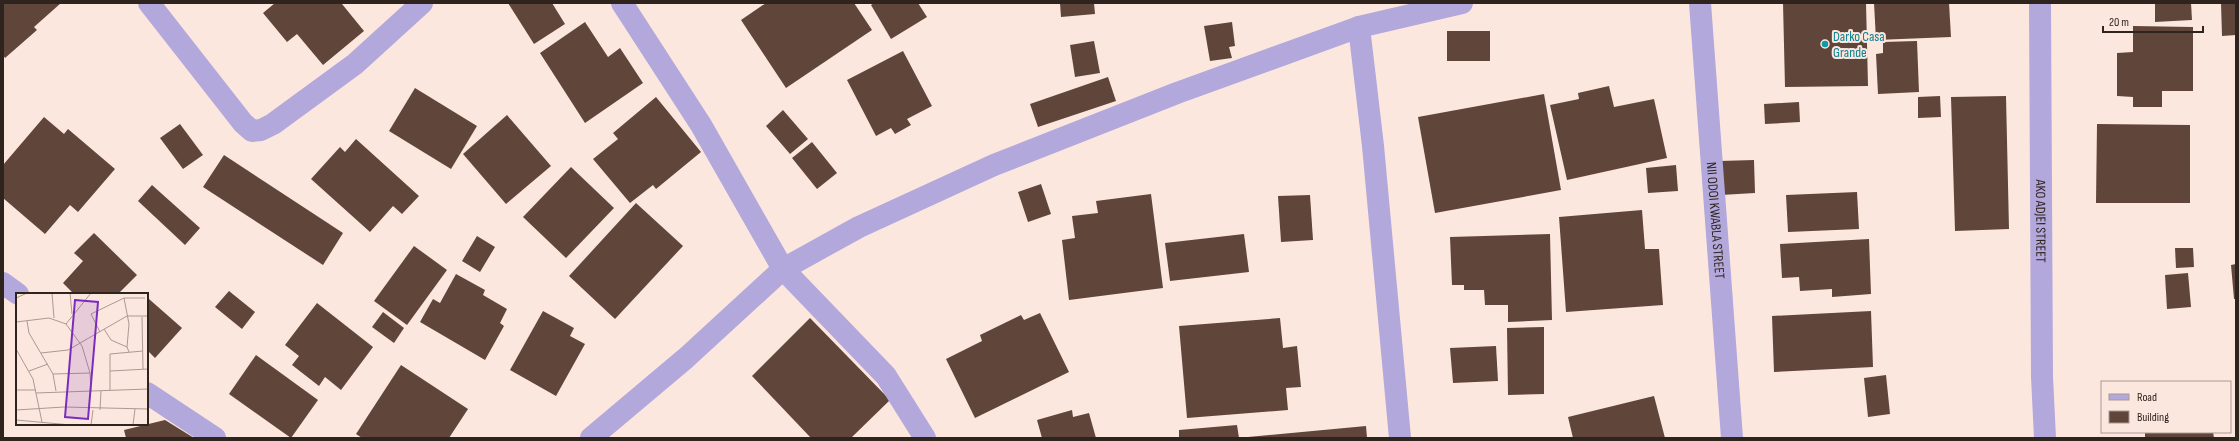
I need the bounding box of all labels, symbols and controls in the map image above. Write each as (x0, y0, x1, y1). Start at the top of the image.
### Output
scale bar (2103, 8, 2203, 34)
text: 20 m (2109, 15, 2129, 30)
place label: Darko Casa Grande (1833, 28, 1885, 61)
marker: Darko Casa Grande (1820, 39, 1830, 49)
street label: NII ODOI KWABLA STREET (1703, 161, 1729, 280)
street label: AKO ADJEI STREET (2032, 178, 2050, 263)
inset map (16, 293, 148, 425)
legend (2101, 381, 2231, 433)
text: Road (2137, 390, 2157, 405)
text: Building (2137, 410, 2169, 425)

